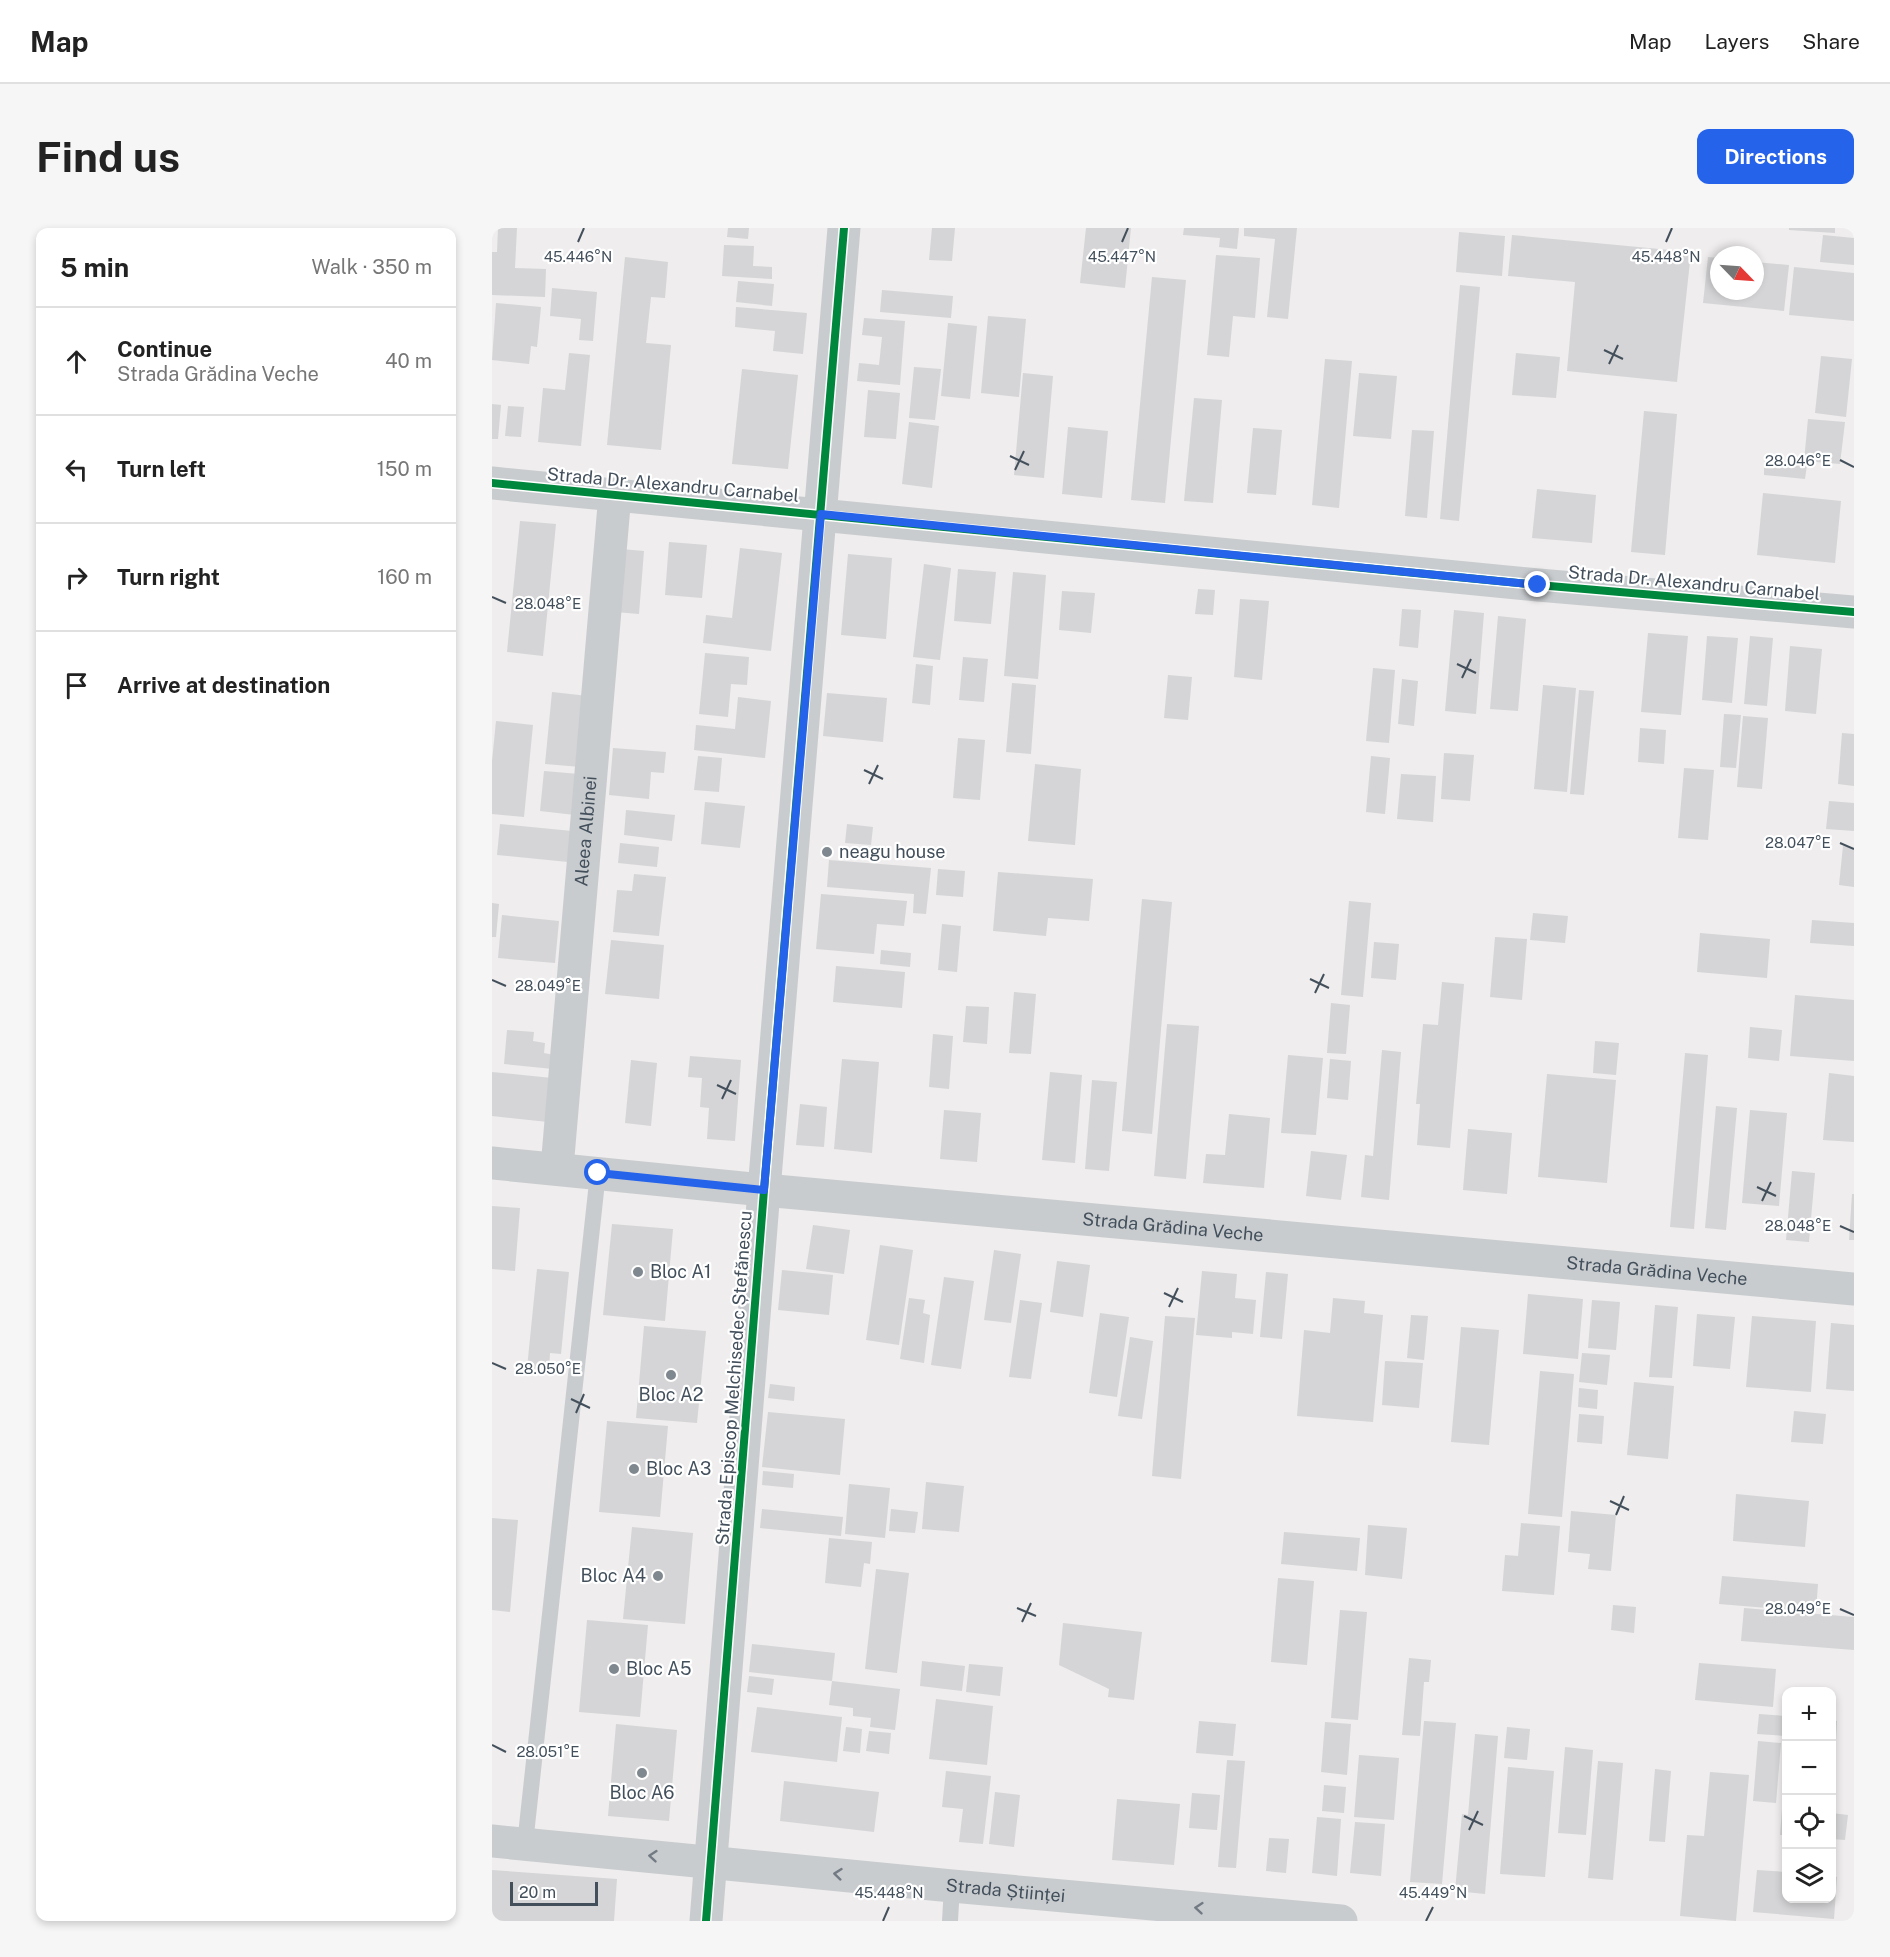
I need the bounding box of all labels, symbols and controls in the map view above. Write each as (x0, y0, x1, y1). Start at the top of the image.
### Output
text: Map (30, 25, 89, 58)
text: Map (1629, 29, 1672, 54)
text: Layers (1705, 29, 1769, 54)
text: Share (1802, 29, 1860, 54)
button: Directions (1697, 129, 1854, 184)
text: Find us (36, 132, 180, 181)
north arrow (1710, 246, 1764, 300)
text: 45.446°N (544, 248, 612, 265)
text: 45.447°N (1088, 248, 1156, 265)
text: 45.448°N (1631, 248, 1701, 265)
text: 5 min (60, 252, 129, 283)
text: Walk · 350 m (312, 255, 432, 279)
text: Continue (117, 336, 212, 362)
icon: ahead (60, 345, 93, 378)
text: 40 m (385, 349, 432, 373)
text: Strada Grădina Veche (117, 362, 319, 386)
text: 28.046°E (1765, 452, 1831, 469)
icon: left (60, 453, 93, 486)
text: Turn left (117, 456, 206, 482)
text: 150 m (377, 457, 432, 481)
street label: Strada Dr. Alexandru Carnabel (546, 463, 800, 506)
icon: right (60, 561, 93, 594)
street label: Strada Dr. Alexandru Carnabel (1567, 561, 1821, 604)
text: Turn right (117, 564, 220, 590)
text: 160 m (377, 565, 432, 589)
route end (1524, 571, 1550, 597)
text: 28.048°E (515, 595, 581, 612)
icon: arrive (60, 669, 93, 702)
text: Arrive at destination (117, 672, 330, 698)
street label: Aleea Albinei (570, 775, 601, 887)
text: 28.047°E (1765, 834, 1831, 851)
place label: neagu house (839, 841, 945, 862)
marker: neagu house (820, 845, 834, 859)
text: 28.049°E (515, 977, 581, 994)
route start (584, 1159, 610, 1185)
street label: Strada Grădina Veche (1082, 1208, 1265, 1245)
street label: Strada Episcop Melchisedec Ștefănescu (711, 1210, 756, 1546)
text: 28.048°E (1765, 1217, 1831, 1234)
street label: Strada Grădina Veche (1566, 1252, 1749, 1289)
place label: Bloc A1 (650, 1261, 711, 1282)
marker: Bloc A1 (631, 1265, 645, 1279)
text: 28.050°E (515, 1360, 581, 1377)
marker: Bloc A2 (664, 1368, 678, 1382)
place label: Bloc A2 (639, 1384, 703, 1405)
place label: Bloc A3 (646, 1458, 711, 1479)
marker: Bloc A3 (627, 1462, 641, 1476)
place label: Bloc A4 (581, 1565, 646, 1586)
marker: Bloc A4 (651, 1569, 665, 1583)
text: 28.049°E (1765, 1600, 1831, 1617)
place label: Bloc A5 (626, 1658, 692, 1679)
marker: Bloc A5 (607, 1662, 621, 1676)
map controls (1782, 1687, 1836, 1903)
button: + (1782, 1687, 1836, 1741)
button: − (1782, 1741, 1836, 1795)
text: 28.051°E (516, 1743, 580, 1760)
marker: Bloc A6 (635, 1766, 649, 1780)
place label: Bloc A6 (609, 1782, 675, 1803)
button: locate (1782, 1795, 1836, 1849)
button: layers (1782, 1849, 1836, 1903)
one-way arrow (649, 1850, 658, 1863)
one-way arrow (833, 1869, 842, 1881)
street label: Strada Științei (945, 1874, 1066, 1906)
scale bar (510, 1879, 598, 1906)
text: 20 m (519, 1883, 556, 1902)
text: 45.448°N (854, 1884, 924, 1901)
text: 45.449°N (1399, 1884, 1467, 1901)
one-way arrow (1194, 1902, 1203, 1915)

